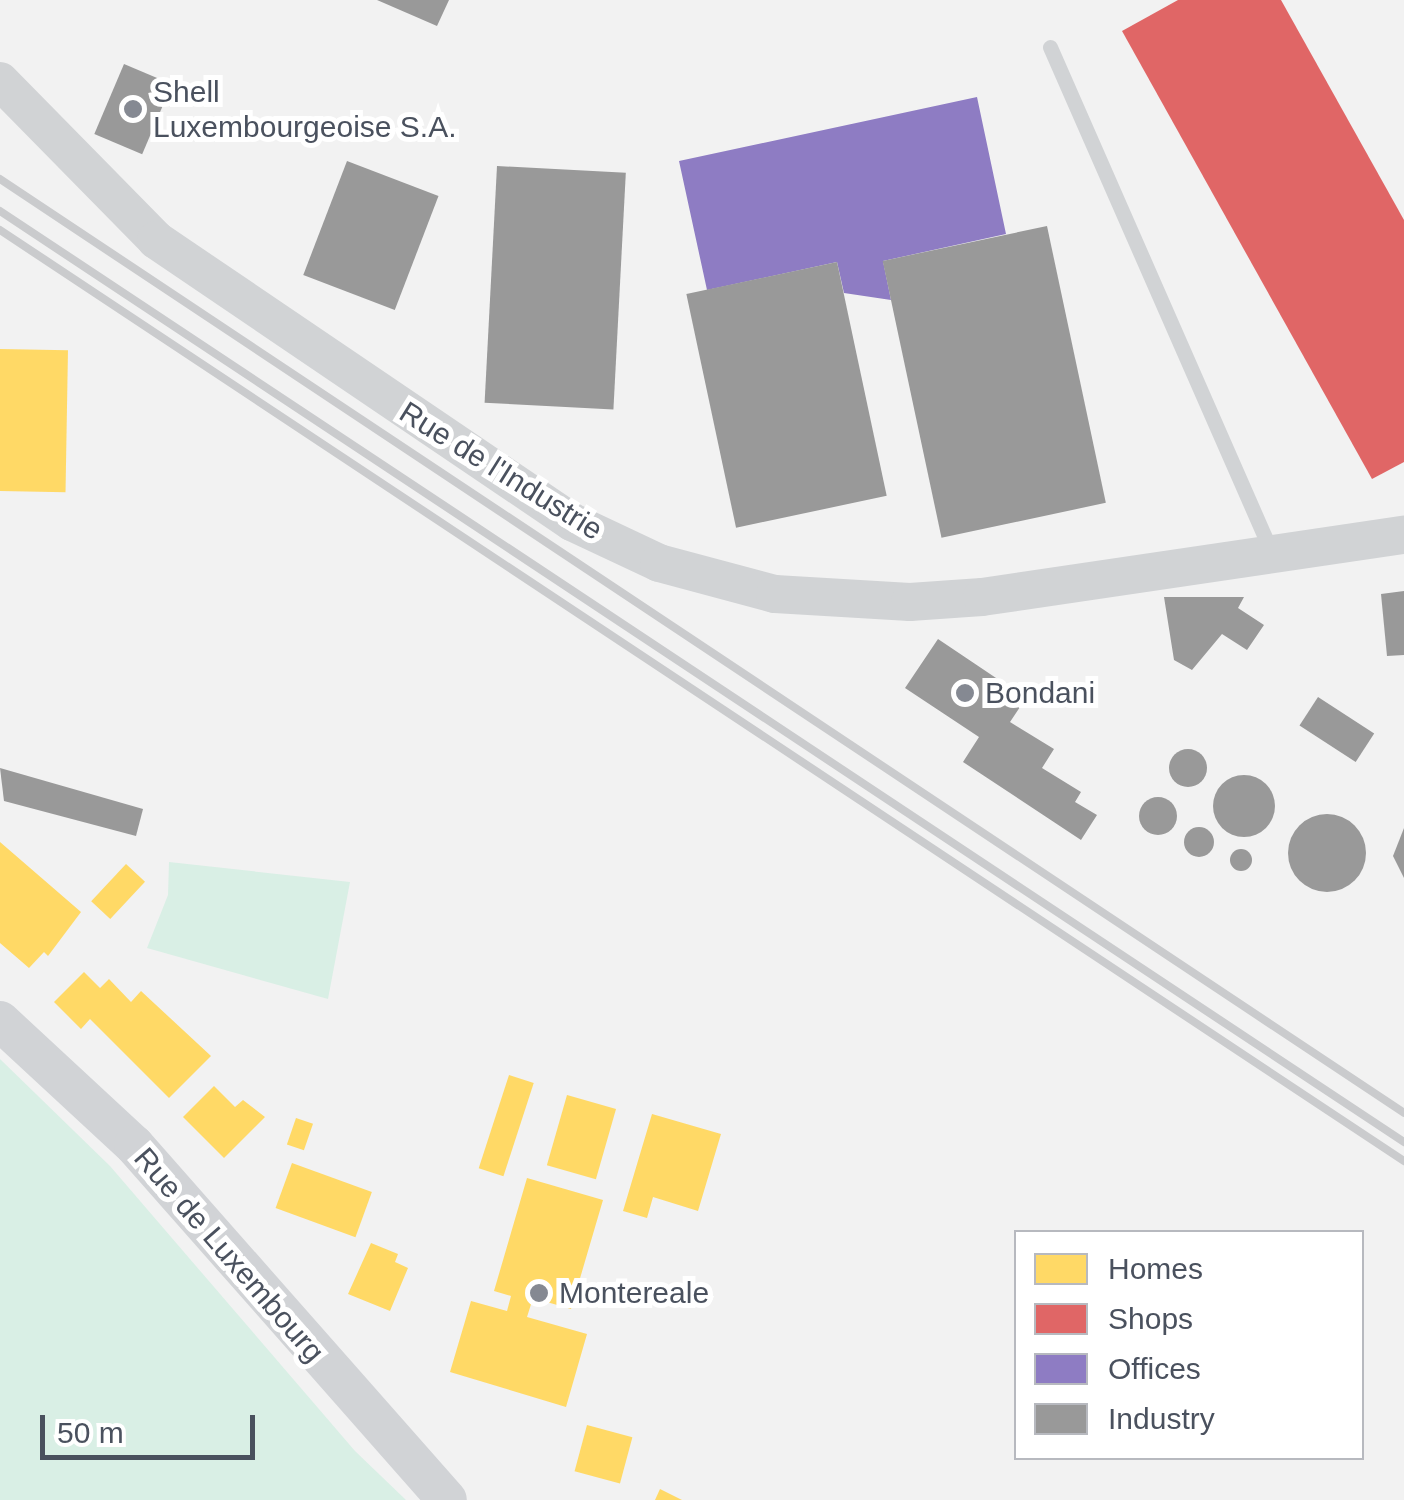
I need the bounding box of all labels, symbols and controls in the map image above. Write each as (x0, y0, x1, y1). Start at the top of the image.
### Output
place label: Shell Luxembourgeoise S.A. (153, 74, 457, 144)
marker: Shell Luxembourgeoise S.A. (122, 98, 144, 120)
street label: Rue de l'Industrie (393, 394, 609, 548)
place label: Bondani (985, 675, 1095, 711)
marker: Bondani (954, 682, 976, 704)
street label: Rue de Luxembourg (126, 1141, 332, 1369)
legend (1014, 1230, 1364, 1460)
text: Homes (1108, 1252, 1203, 1285)
place label: Montereale (559, 1275, 709, 1311)
marker: Montereale (528, 1282, 550, 1304)
text: Shops (1108, 1302, 1193, 1335)
text: Offices (1108, 1352, 1201, 1385)
scale bar (45, 1395, 260, 1457)
text: Industry (1108, 1402, 1215, 1435)
text: 50 m (57, 1416, 124, 1449)

